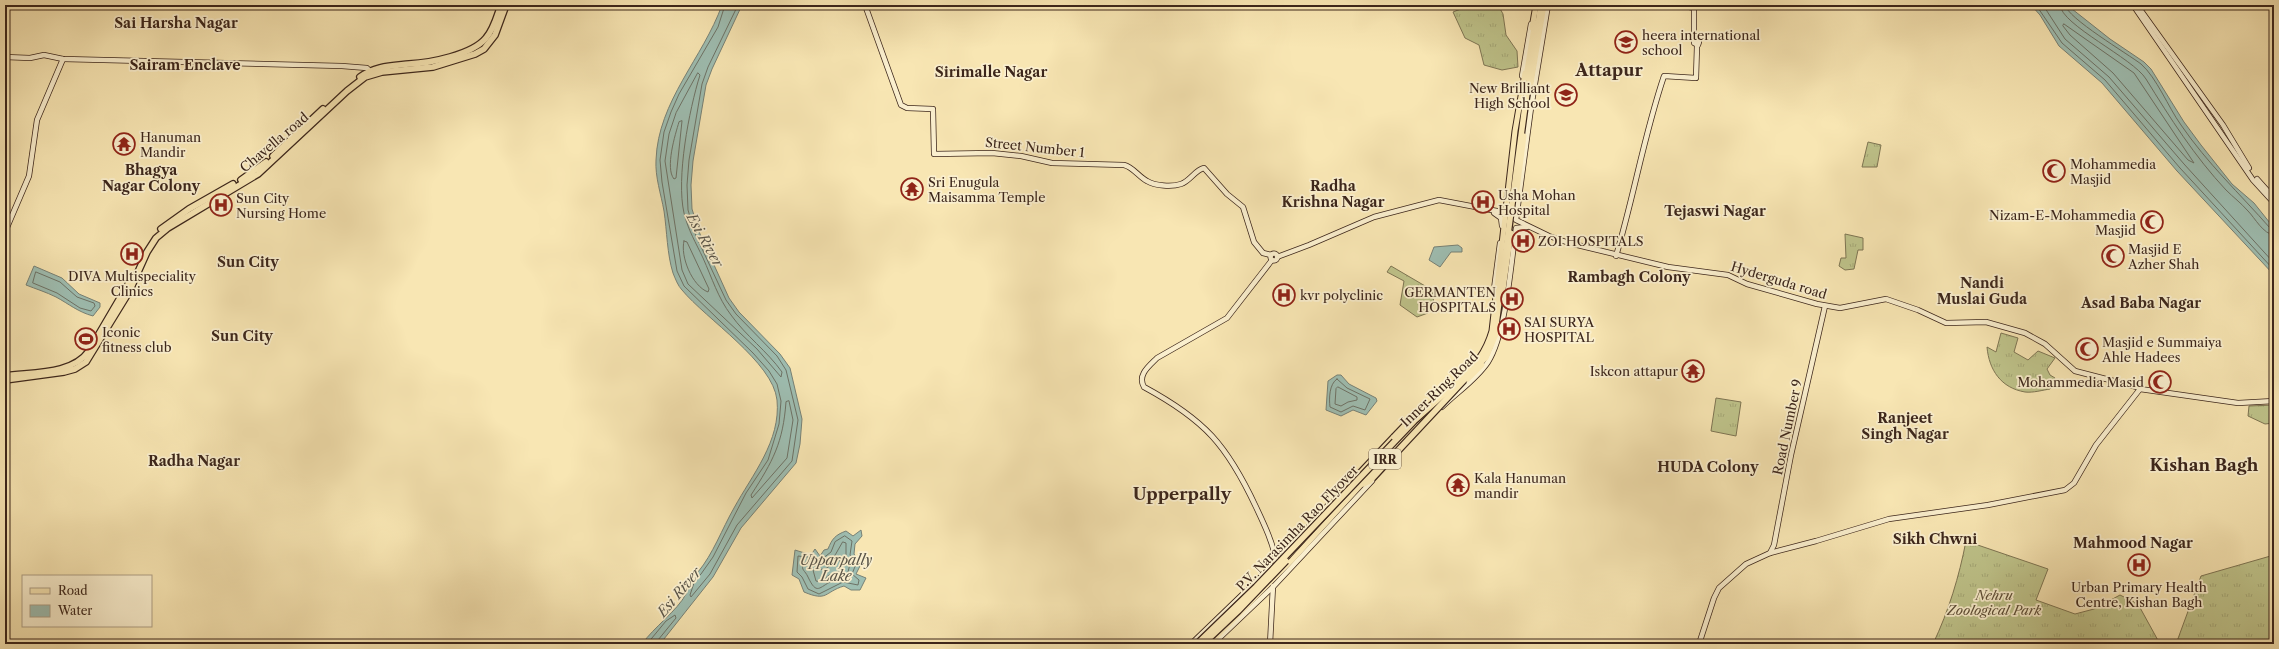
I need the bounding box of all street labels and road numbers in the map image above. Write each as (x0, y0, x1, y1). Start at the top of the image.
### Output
street label: Chavella road (236, 109, 312, 175)
street label: Street Number 1 (984, 134, 1086, 160)
street label: Hyderguda road (1729, 258, 1829, 302)
street label: Inner Ring Road (1397, 348, 1481, 430)
street label: Road Number 9 (1769, 378, 1805, 476)
road number: IRR (1369, 449, 1401, 469)
street label: P.V. Narasimha Rao Flyover (1233, 461, 1362, 594)

